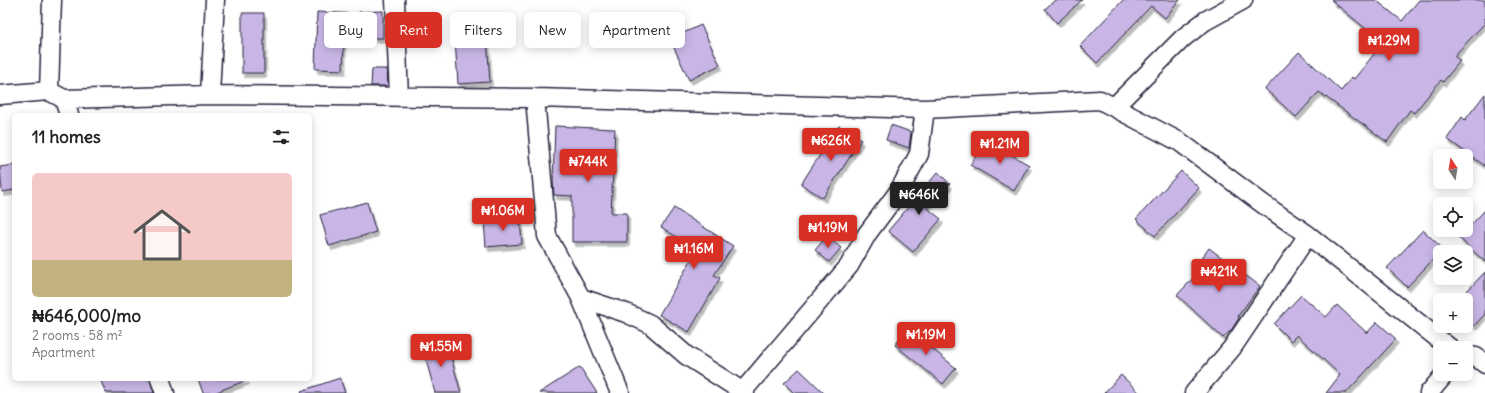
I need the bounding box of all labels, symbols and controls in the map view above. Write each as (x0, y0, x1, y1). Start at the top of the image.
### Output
chip: Buy (324, 12, 377, 48)
chip: Rent (385, 12, 442, 48)
chip: Filters (450, 12, 516, 48)
chip: New (524, 12, 581, 48)
chip: Apartment (589, 12, 685, 48)
pin: ₦1.29M (1356, 28, 1422, 62)
text: ₦1.29M (1368, 32, 1410, 49)
text: 11 homes (32, 126, 101, 148)
icon: filters (270, 126, 292, 148)
pin: ₦626K (803, 128, 859, 162)
pin: ₦1.21M (967, 131, 1033, 165)
text: ₦626K (811, 132, 851, 149)
text: ₦1.21M (980, 135, 1020, 152)
pin: ₦744K (560, 149, 616, 183)
north arrow (1433, 149, 1473, 189)
map controls (1433, 149, 1473, 381)
text: ₦744K (569, 153, 607, 170)
pin: ₦646K (891, 182, 947, 216)
text: ₦646K (899, 186, 939, 203)
button: locate (1433, 197, 1473, 237)
pin: ₦1.06M (470, 198, 536, 232)
icon: home (126, 199, 198, 271)
text: ₦1.06M (481, 202, 525, 219)
pin: ₦1.19M (795, 215, 861, 249)
text: ₦1.19M (808, 219, 848, 236)
pin: ₦1.16M (661, 236, 727, 270)
text: ₦1.16M (674, 240, 714, 257)
button: layers (1433, 245, 1473, 285)
pin: ₦421K (1191, 259, 1247, 293)
text: ₦421K (1200, 263, 1238, 280)
button: + (1433, 293, 1473, 333)
text: ₦646,000/mo (32, 305, 141, 327)
pin: ₦1.19M (893, 322, 959, 356)
text: ₦1.19M (906, 326, 946, 343)
text: 2 rooms · 58 m² (32, 327, 123, 344)
pin: ₦1.55M (408, 334, 474, 368)
text: ₦1.55M (420, 338, 462, 355)
button: − (1433, 341, 1473, 381)
text: Apartment (32, 344, 95, 361)

